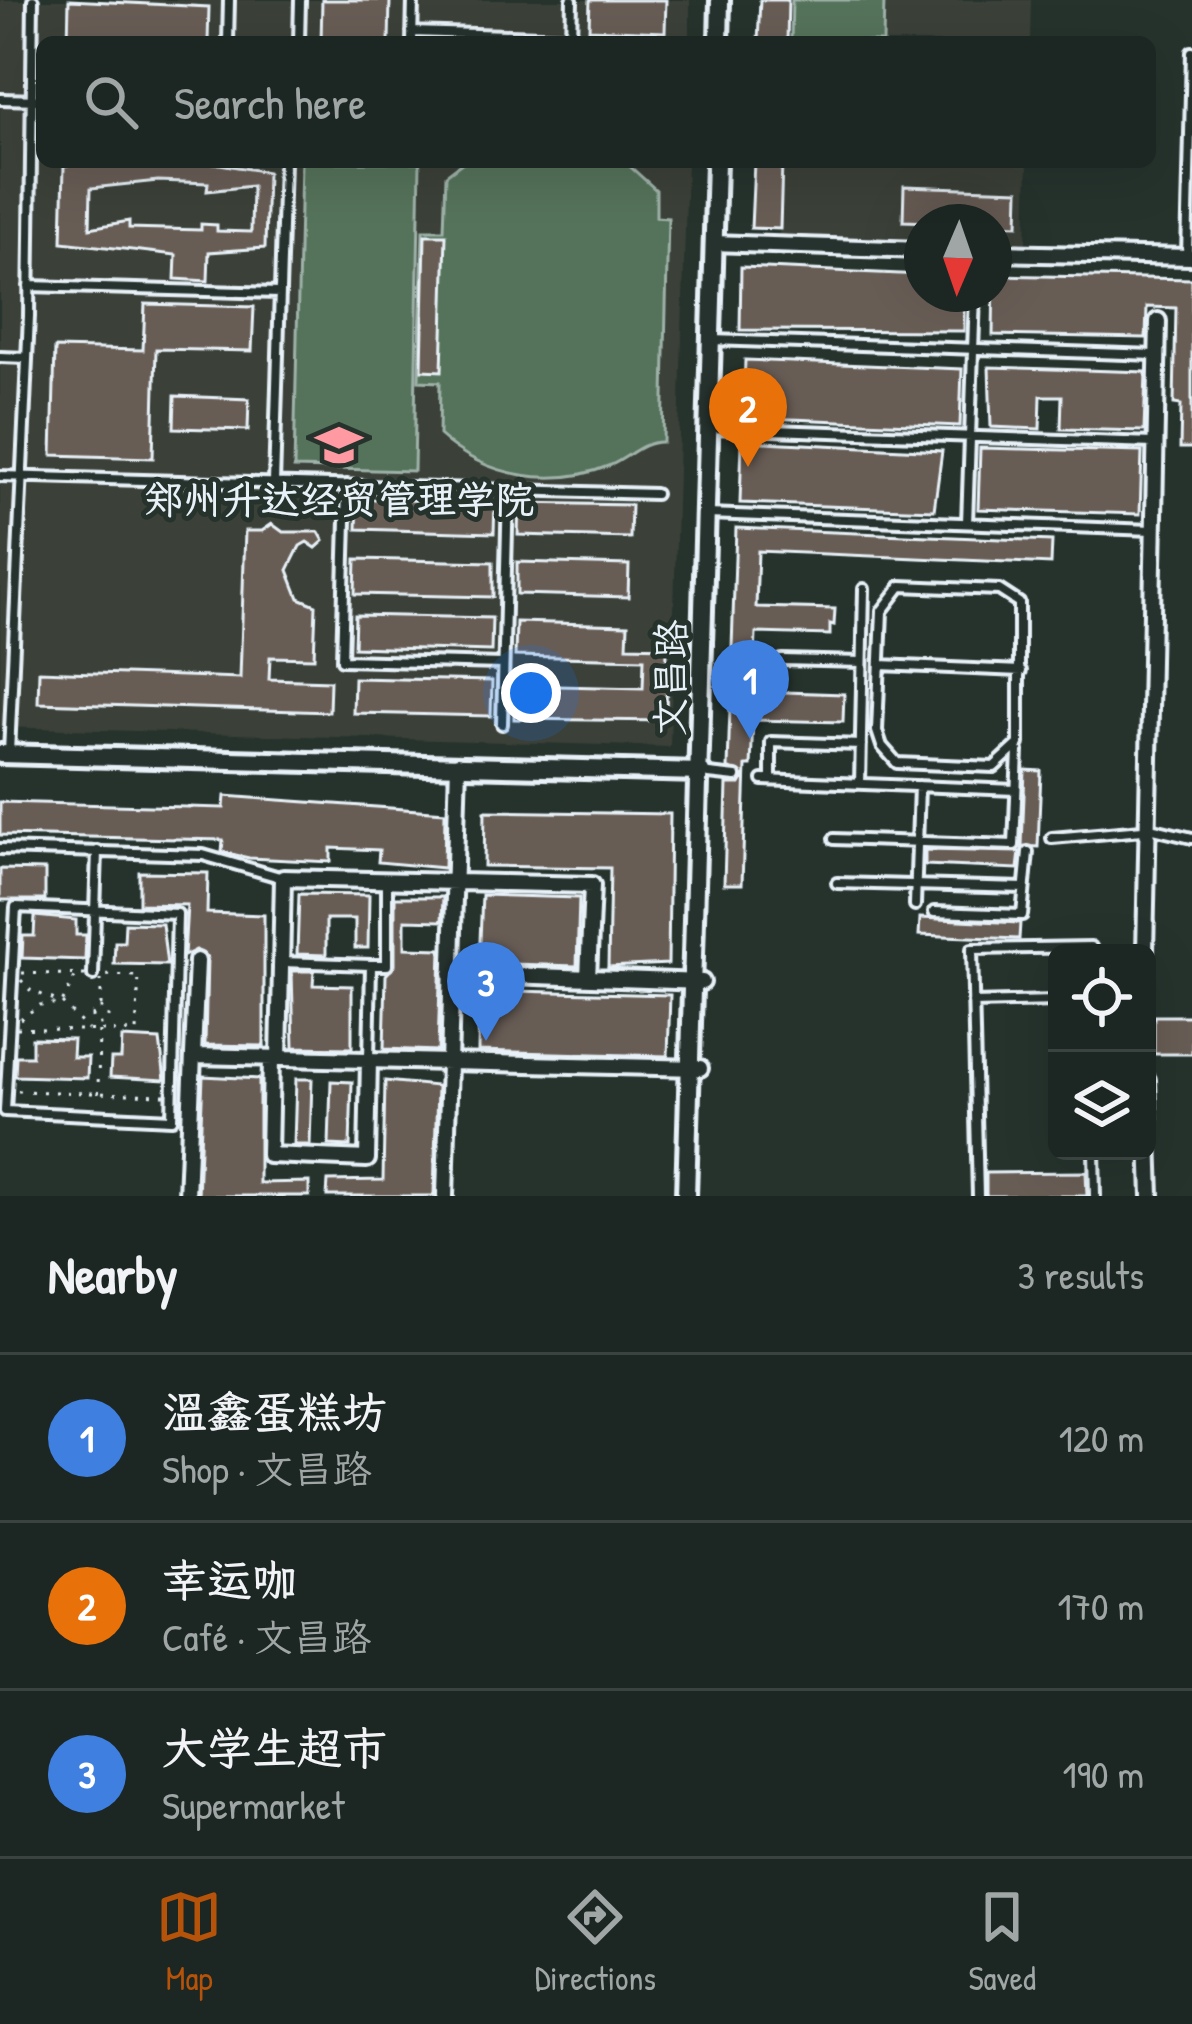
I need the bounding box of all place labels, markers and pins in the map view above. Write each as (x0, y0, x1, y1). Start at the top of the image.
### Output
pin: 2 (709, 368, 787, 467)
school or university icon: 郑州升达经贸管理学院 (314, 420, 364, 470)
place label: 郑州升达经贸管理学院 (144, 472, 534, 525)
pin: 1 (711, 640, 789, 739)
pin: 3 (447, 942, 525, 1041)

